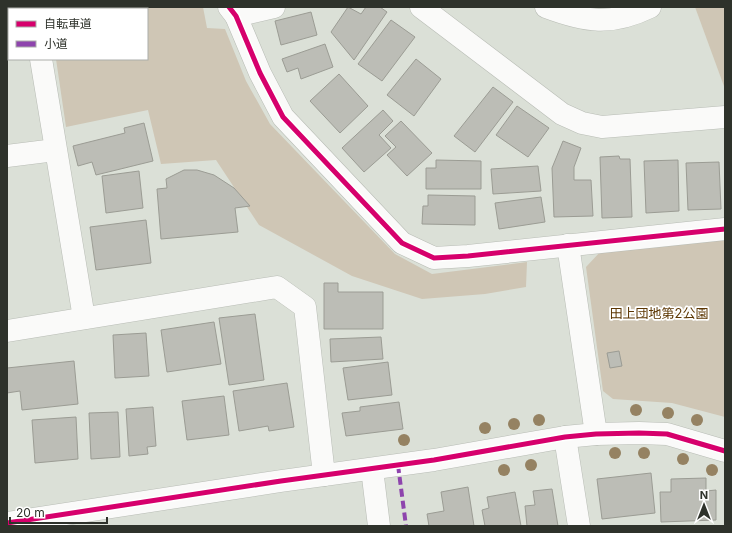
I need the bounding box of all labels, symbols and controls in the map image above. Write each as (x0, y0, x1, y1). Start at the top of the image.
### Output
legend (8, 8, 148, 60)
text: 自転車道 (44, 16, 92, 31)
text: 小道 (44, 36, 68, 51)
park label: 田上団地第2公園 (610, 305, 708, 321)
north arrow (684, 485, 724, 525)
text: N (700, 488, 708, 502)
scale bar (10, 499, 107, 525)
text: 20 m (16, 505, 45, 520)

